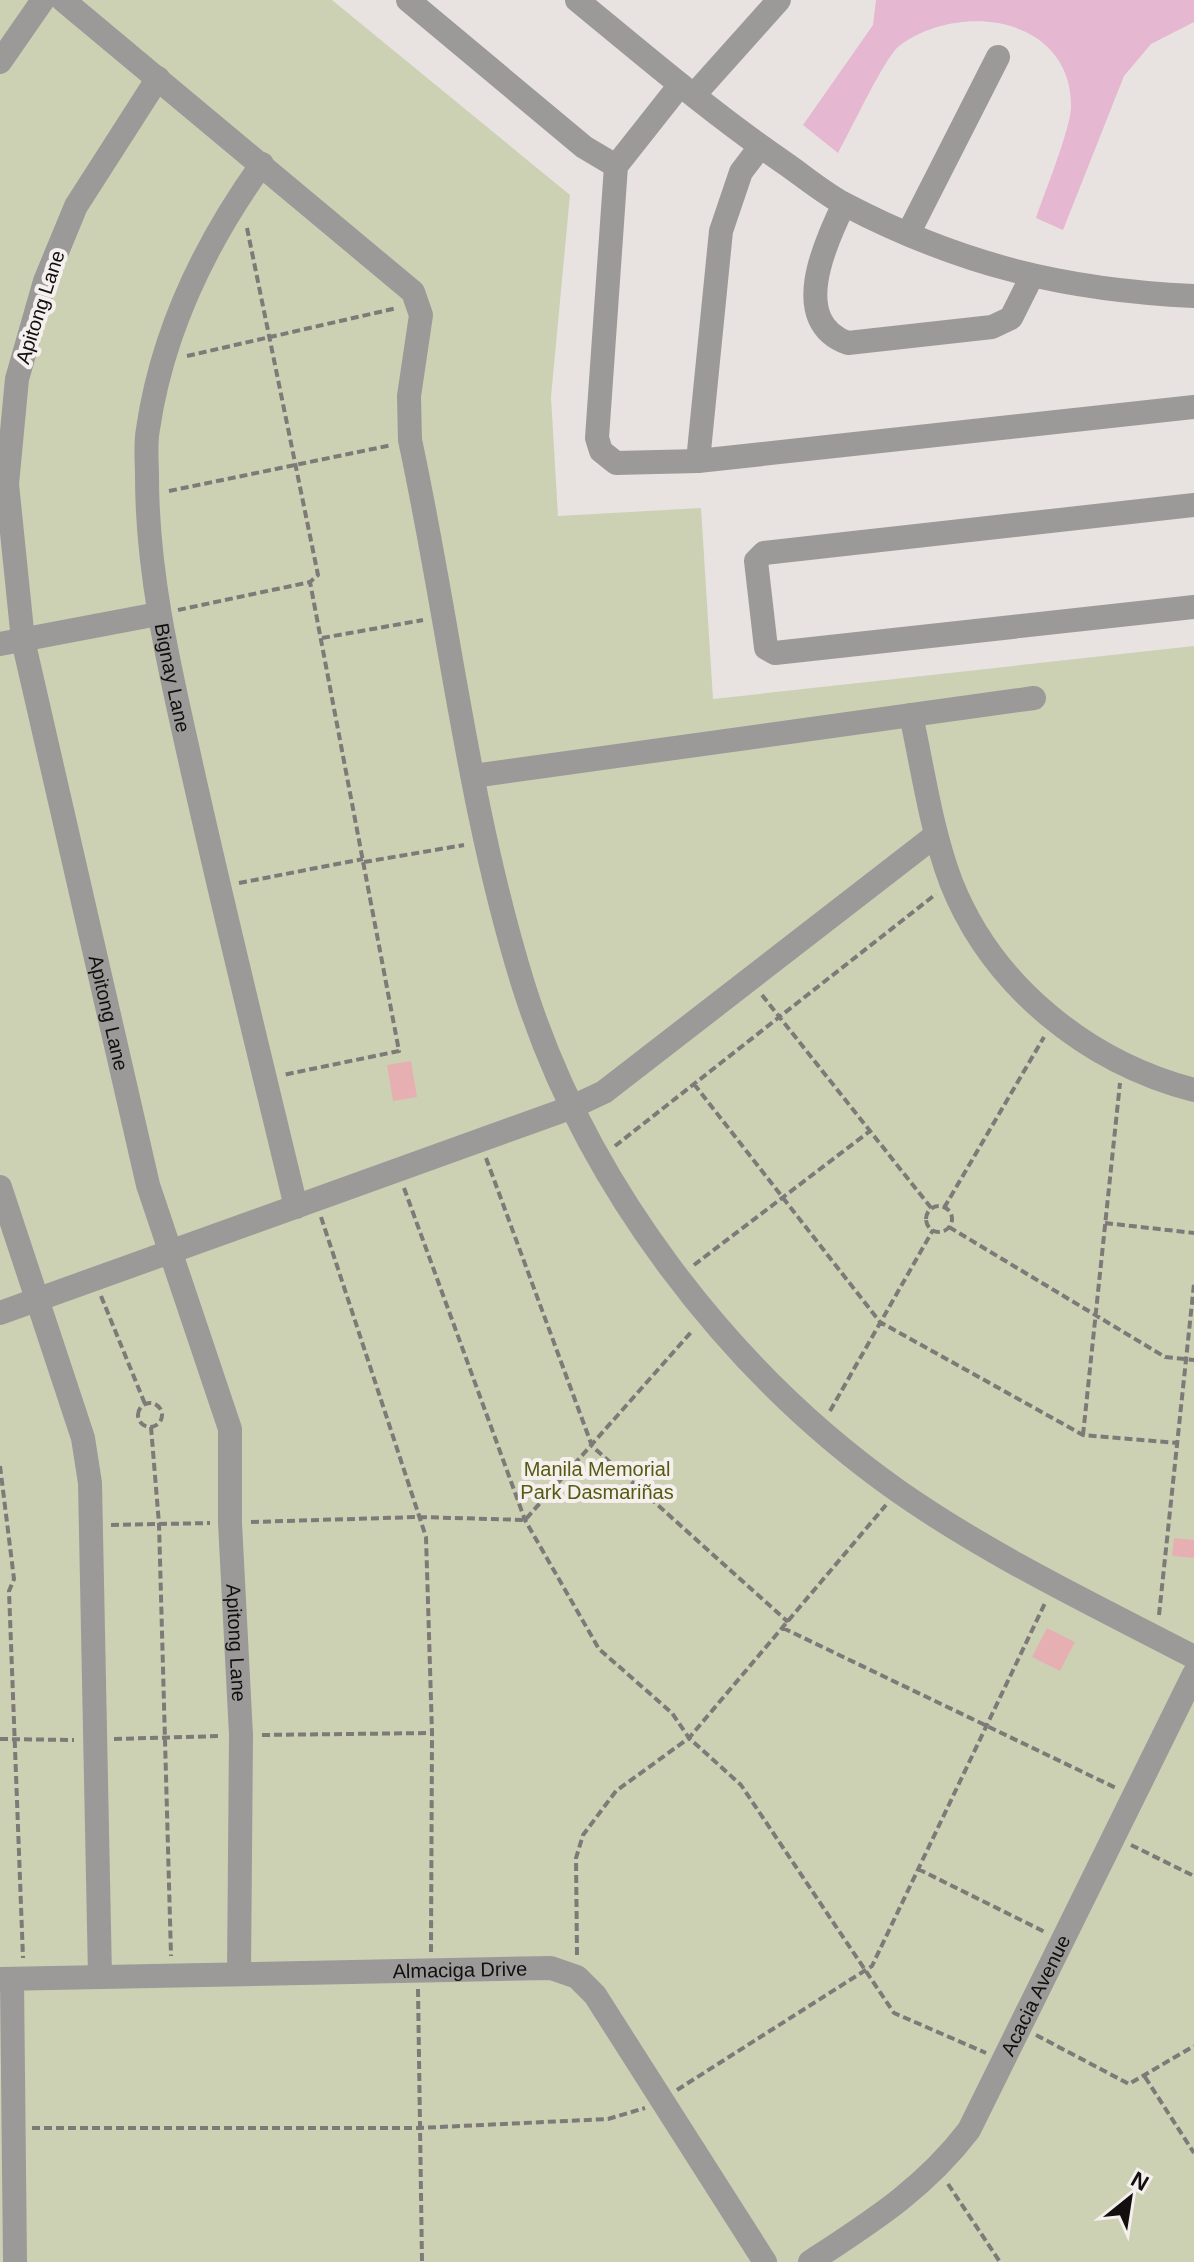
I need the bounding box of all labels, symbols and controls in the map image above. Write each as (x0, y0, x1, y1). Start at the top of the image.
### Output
street label: Apitong Lane (11, 248, 69, 366)
street label: Bignay Lane (150, 621, 195, 735)
street label: Apitong Lane (85, 953, 132, 1073)
park label: Manila Memorial Park Dasmariñas (520, 1458, 674, 1503)
street label: Apitong Lane (222, 1583, 250, 1702)
street label: Acacia Avenue (996, 1931, 1075, 2059)
street label: Almaciga Drive (392, 1957, 527, 1982)
north arrow (1090, 2158, 1170, 2238)
text: N (1127, 2166, 1153, 2196)

